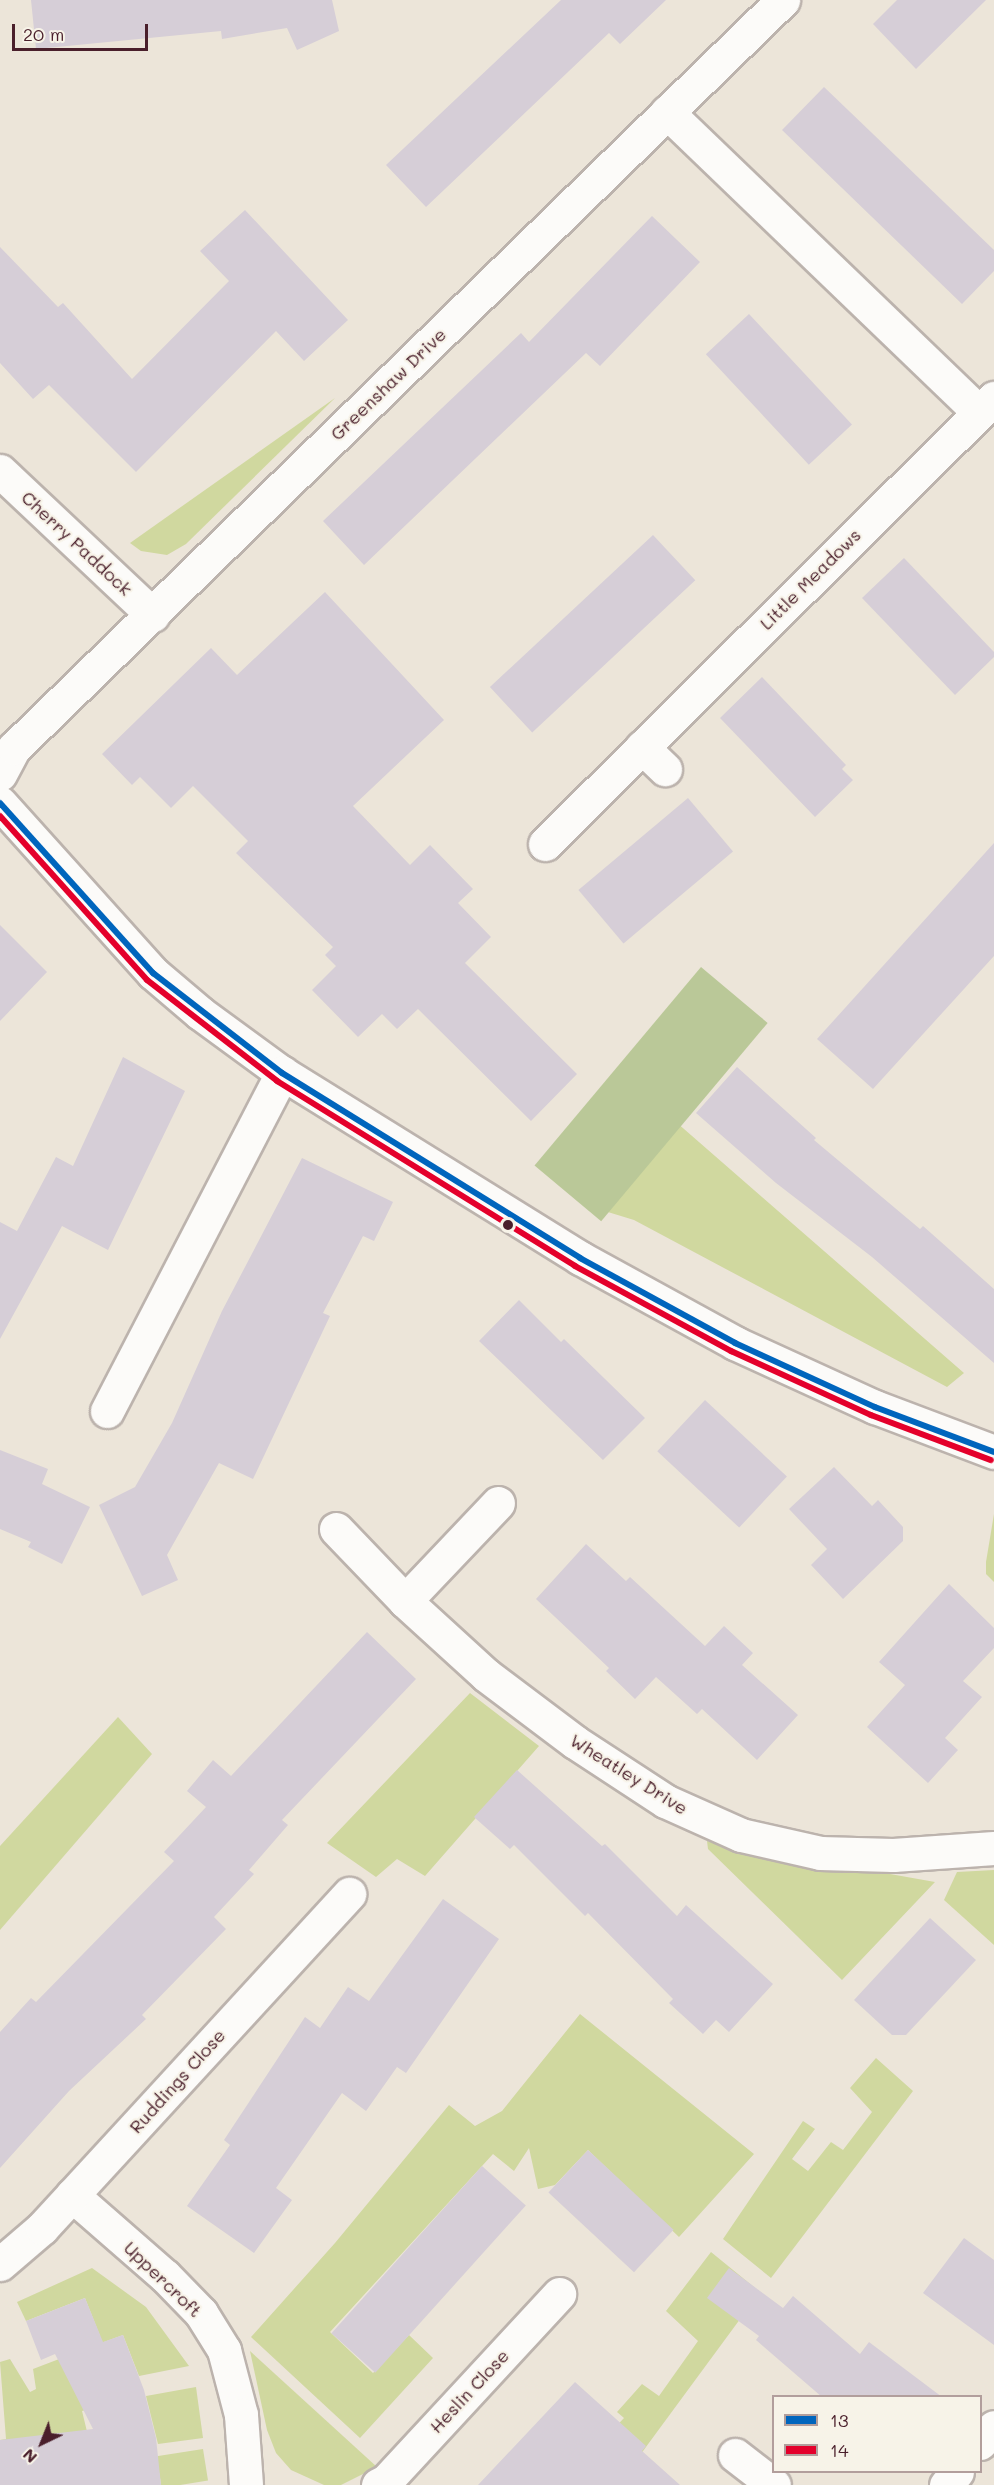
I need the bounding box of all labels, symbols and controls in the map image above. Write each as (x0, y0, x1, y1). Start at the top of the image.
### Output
scale bar (15, 12, 152, 50)
text: 20 m (23, 22, 64, 46)
street label: Greenshaw Drive (326, 323, 450, 445)
street label: Cherry Paddock (17, 486, 137, 600)
street label: Little Meadows (755, 524, 865, 634)
unlabelled marker (502, 1219, 514, 1231)
street label: Wheatley Drive (566, 1729, 692, 1819)
street label: Ruddings Close (125, 2025, 229, 2137)
street label: Uppercroft (120, 2237, 206, 2321)
street label: Heslin Close (425, 2345, 513, 2437)
legend (772, 2395, 982, 2473)
text: 13 (830, 2408, 849, 2432)
north arrow (12, 2413, 72, 2473)
text: 14 (830, 2438, 849, 2462)
text: N (18, 2445, 41, 2468)

